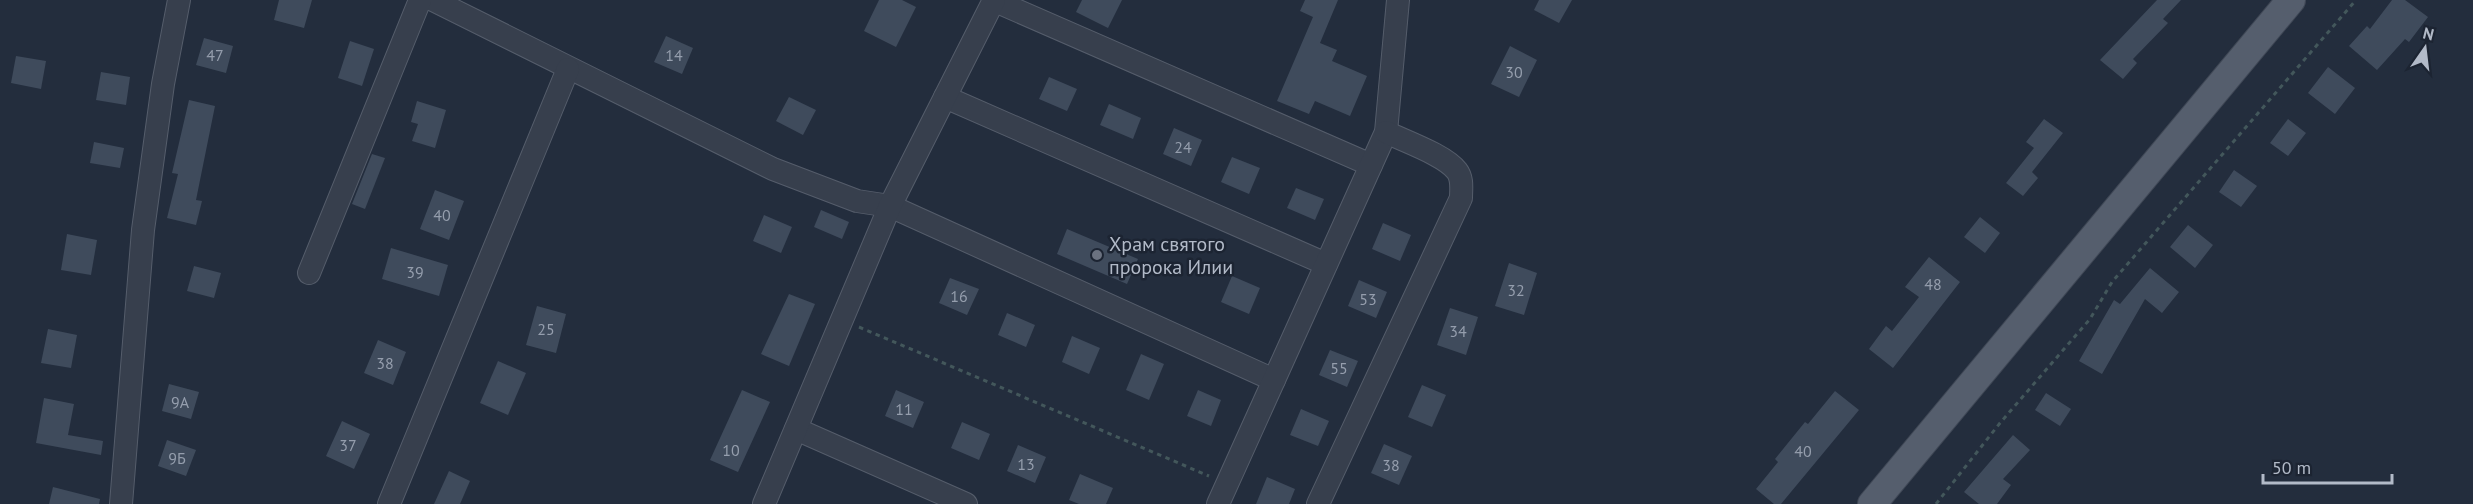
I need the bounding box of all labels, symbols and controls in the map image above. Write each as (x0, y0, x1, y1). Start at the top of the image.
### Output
north arrow (2395, 18, 2455, 78)
text: N (2421, 22, 2436, 44)
house number: 47 (206, 45, 224, 65)
house number: 14 (665, 45, 683, 65)
house number: 30 (1505, 62, 1523, 82)
house number: 24 (1174, 137, 1192, 157)
house number: 40 (433, 205, 451, 225)
place label: Храм святого пророка Илии (1109, 231, 1233, 280)
marker: Храм святого пророка Илии (1090, 248, 1104, 262)
house number: 39 (406, 262, 424, 282)
house number: 48 (1924, 274, 1942, 294)
house number: 32 (1507, 280, 1525, 300)
house number: 16 (950, 286, 968, 306)
house number: 53 (1359, 289, 1377, 309)
house number: 25 (537, 319, 555, 339)
house number: 34 (1449, 321, 1467, 341)
house number: 38 (376, 353, 394, 373)
house number: 55 (1330, 358, 1348, 378)
house number: 9А (171, 392, 190, 412)
house number: 11 (895, 399, 913, 419)
house number: 37 (339, 435, 357, 455)
house number: 10 (722, 440, 740, 460)
house number: 40 (1794, 441, 1812, 461)
scale bar (2263, 447, 2392, 485)
house number: 9Б (168, 448, 186, 468)
house number: 13 (1017, 454, 1035, 474)
house number: 38 (1382, 455, 1400, 475)
text: 50 m (2272, 456, 2311, 479)

